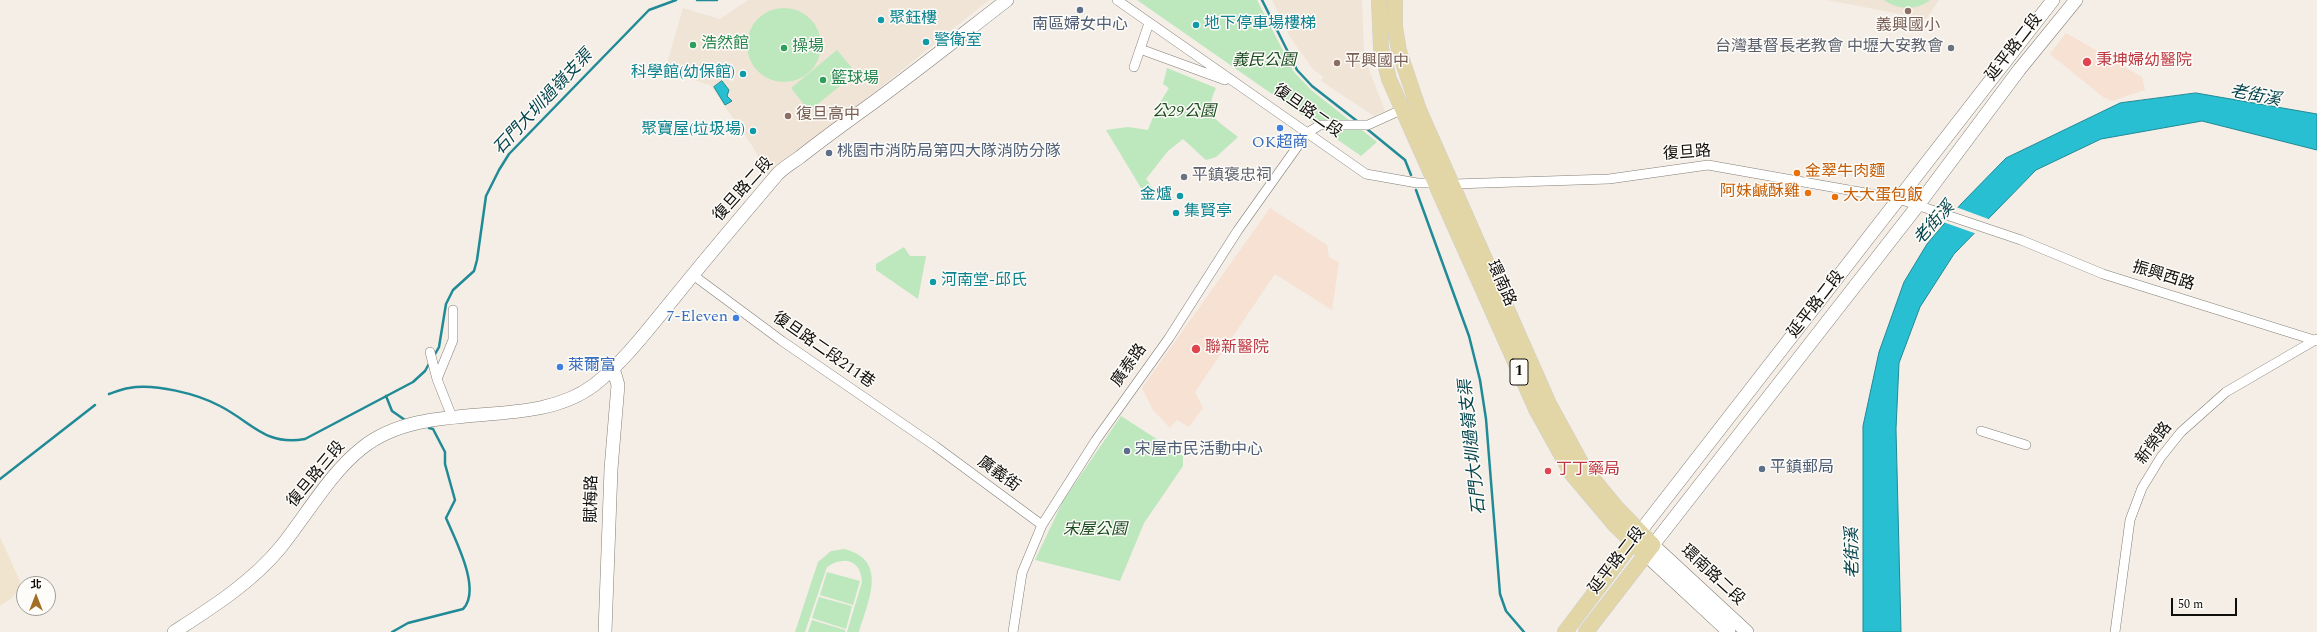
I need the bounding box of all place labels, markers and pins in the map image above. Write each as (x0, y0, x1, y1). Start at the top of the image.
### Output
marker: 南區婦女中心 (1075, 5, 1085, 15)
marker: 義興國小 (1903, 6, 1913, 16)
place label: 聚鈺樓 (889, 10, 937, 30)
marker: 聚鈺樓 (876, 15, 886, 25)
place label: 地下停車場樓梯 (1204, 15, 1316, 35)
place label: 南區婦女中心 (1032, 16, 1128, 36)
place label: 義興國小 (1876, 17, 1940, 37)
marker: 地下停車場樓梯 (1191, 20, 1201, 30)
place label: 警衛室 (934, 32, 982, 52)
place label: 浩然館 (701, 35, 749, 55)
marker: 警衛室 (921, 37, 931, 47)
place label: 操場 (792, 38, 824, 58)
place label: 台灣基督長老教會 中壢大安教會 (1715, 38, 1943, 58)
marker: 浩然館 (688, 40, 698, 50)
marker: 操場 (779, 43, 789, 53)
marker: 台灣基督長老教會 中壢大安教會 (1946, 43, 1956, 53)
place label: 秉坤婦幼醫院 (2096, 52, 2192, 72)
place label: 平興國中 (1345, 53, 1409, 73)
marker: 秉坤婦幼醫院 (2081, 56, 2093, 68)
marker: 平興國中 (1332, 58, 1342, 68)
place label: 科學館(幼保館) (631, 64, 735, 84)
marker: 科學館(幼保館) (738, 69, 748, 79)
place label: 籃球場 (831, 70, 879, 90)
marker: 籃球場 (818, 75, 828, 85)
place label: 復旦高中 (796, 106, 860, 126)
marker: 復旦高中 (783, 111, 793, 121)
place label: 聚寶屋(垃圾場) (641, 121, 745, 141)
marker: OK超商 (1275, 123, 1285, 133)
marker: 聚寶屋(垃圾場) (748, 126, 758, 136)
place label: OK超商 (1252, 134, 1308, 154)
place label: 桃園市消防局第四大隊消防分隊 (837, 143, 1061, 163)
marker: 桃園市消防局第四大隊消防分隊 (824, 148, 834, 158)
place label: 金翠牛肉麵 (1805, 163, 1885, 183)
place label: 平鎮褒忠祠 (1192, 167, 1272, 187)
marker: 金翠牛肉麵 (1792, 168, 1802, 178)
marker: 平鎮褒忠祠 (1179, 172, 1189, 182)
place label: 阿妹鹹酥雞 (1720, 183, 1800, 203)
place label: 金爐 (1140, 186, 1172, 206)
place label: 大大蛋包飯 (1843, 187, 1923, 207)
marker: 阿妹鹹酥雞 (1803, 188, 1813, 198)
marker: 金爐 (1175, 191, 1185, 201)
marker: 大大蛋包飯 (1830, 192, 1840, 202)
place label: 集賢亭 (1184, 203, 1232, 223)
marker: 集賢亭 (1171, 208, 1181, 218)
place label: 河南堂-邱氏 (941, 272, 1027, 292)
marker: 河南堂-邱氏 (928, 277, 938, 287)
place label: 7-Eleven (666, 308, 728, 328)
marker: 7-Eleven (731, 313, 741, 323)
place label: 聯新醫院 (1205, 339, 1269, 359)
marker: 聯新醫院 (1190, 343, 1202, 355)
place label: 萊爾富 (568, 357, 616, 377)
marker: 萊爾富 (555, 362, 565, 372)
place label: 宋屋市民活動中心 (1135, 441, 1263, 461)
marker: 宋屋市民活動中心 (1122, 446, 1132, 456)
place label: 平鎮郵局 (1770, 459, 1834, 479)
place label: 丁丁藥局 (1556, 461, 1620, 481)
marker: 平鎮郵局 (1757, 464, 1767, 474)
marker: 丁丁藥局 (1543, 466, 1553, 476)

